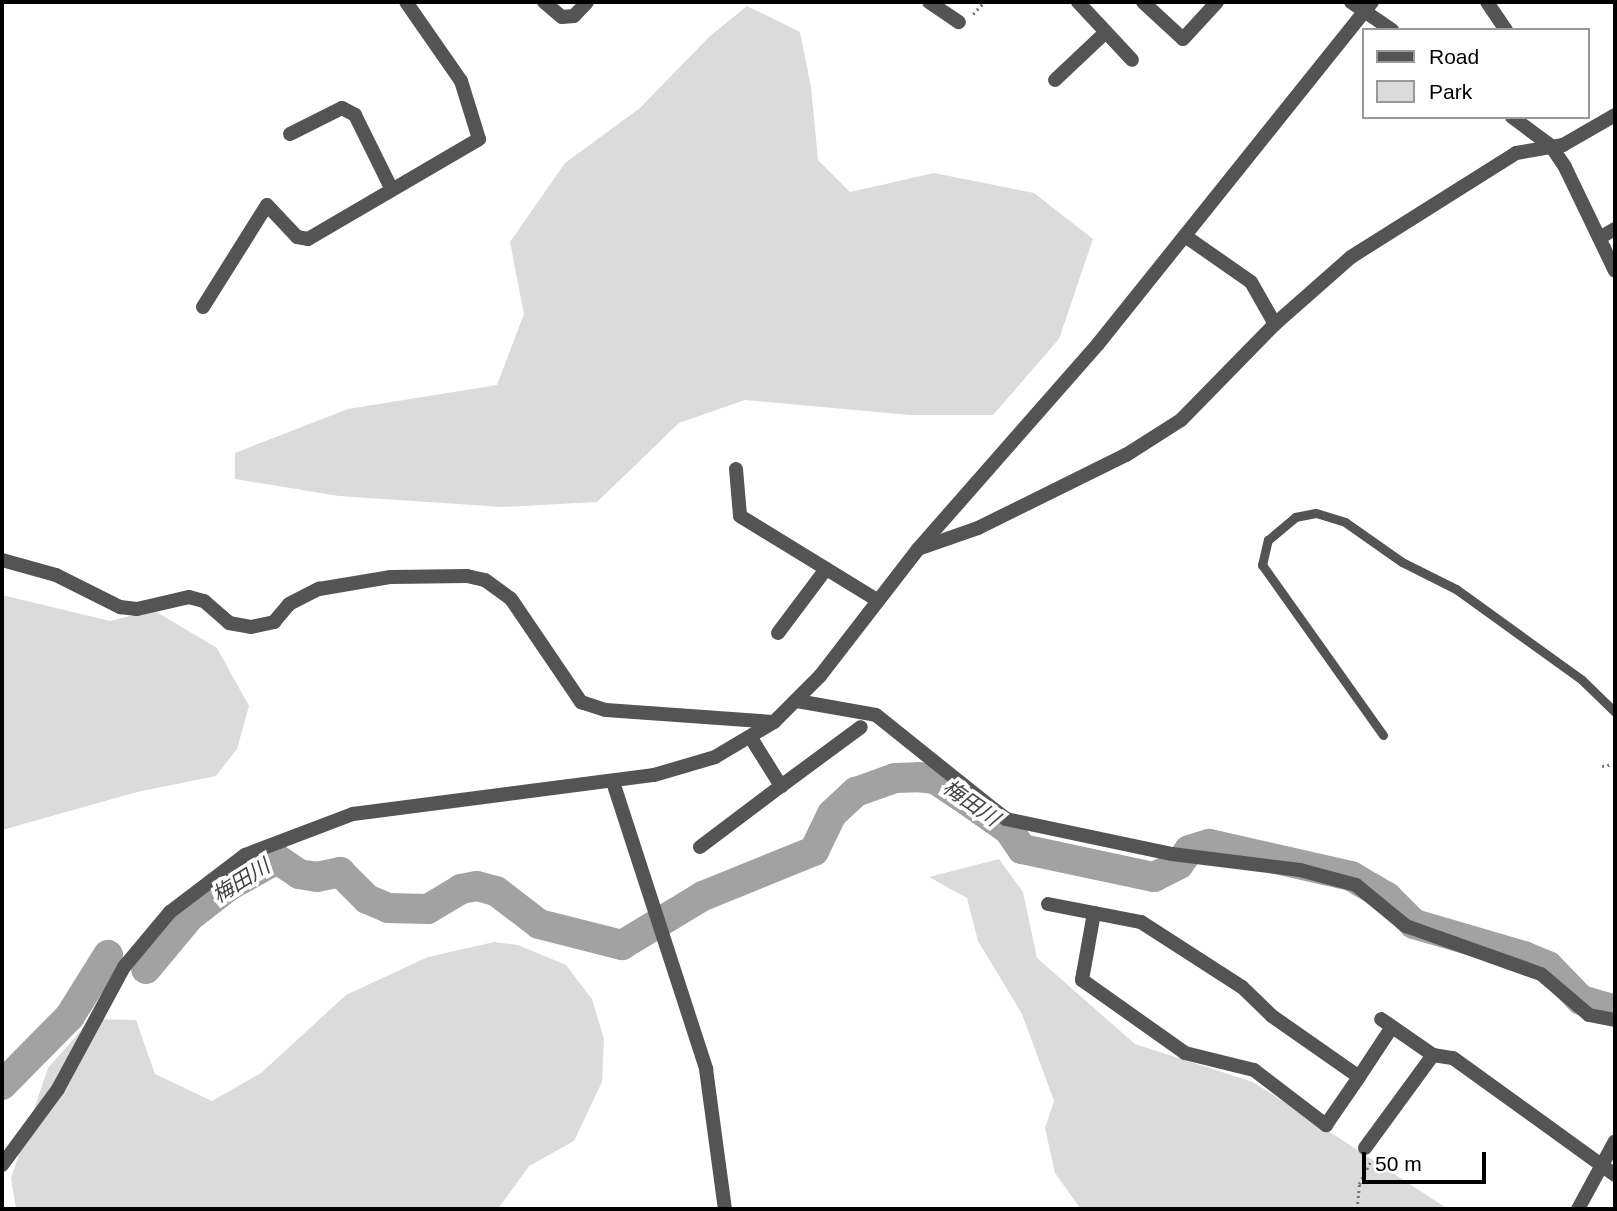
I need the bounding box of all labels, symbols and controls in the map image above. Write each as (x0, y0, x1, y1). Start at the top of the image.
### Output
legend (1362, 28, 1589, 119)
text: Road (1429, 45, 1479, 68)
text: Park (1429, 80, 1472, 103)
water label: 梅田川 (938, 775, 1004, 831)
water label: 梅田川 (208, 854, 274, 908)
scale bar (1365, 1138, 1489, 1182)
text: 50 m (1375, 1152, 1422, 1175)

